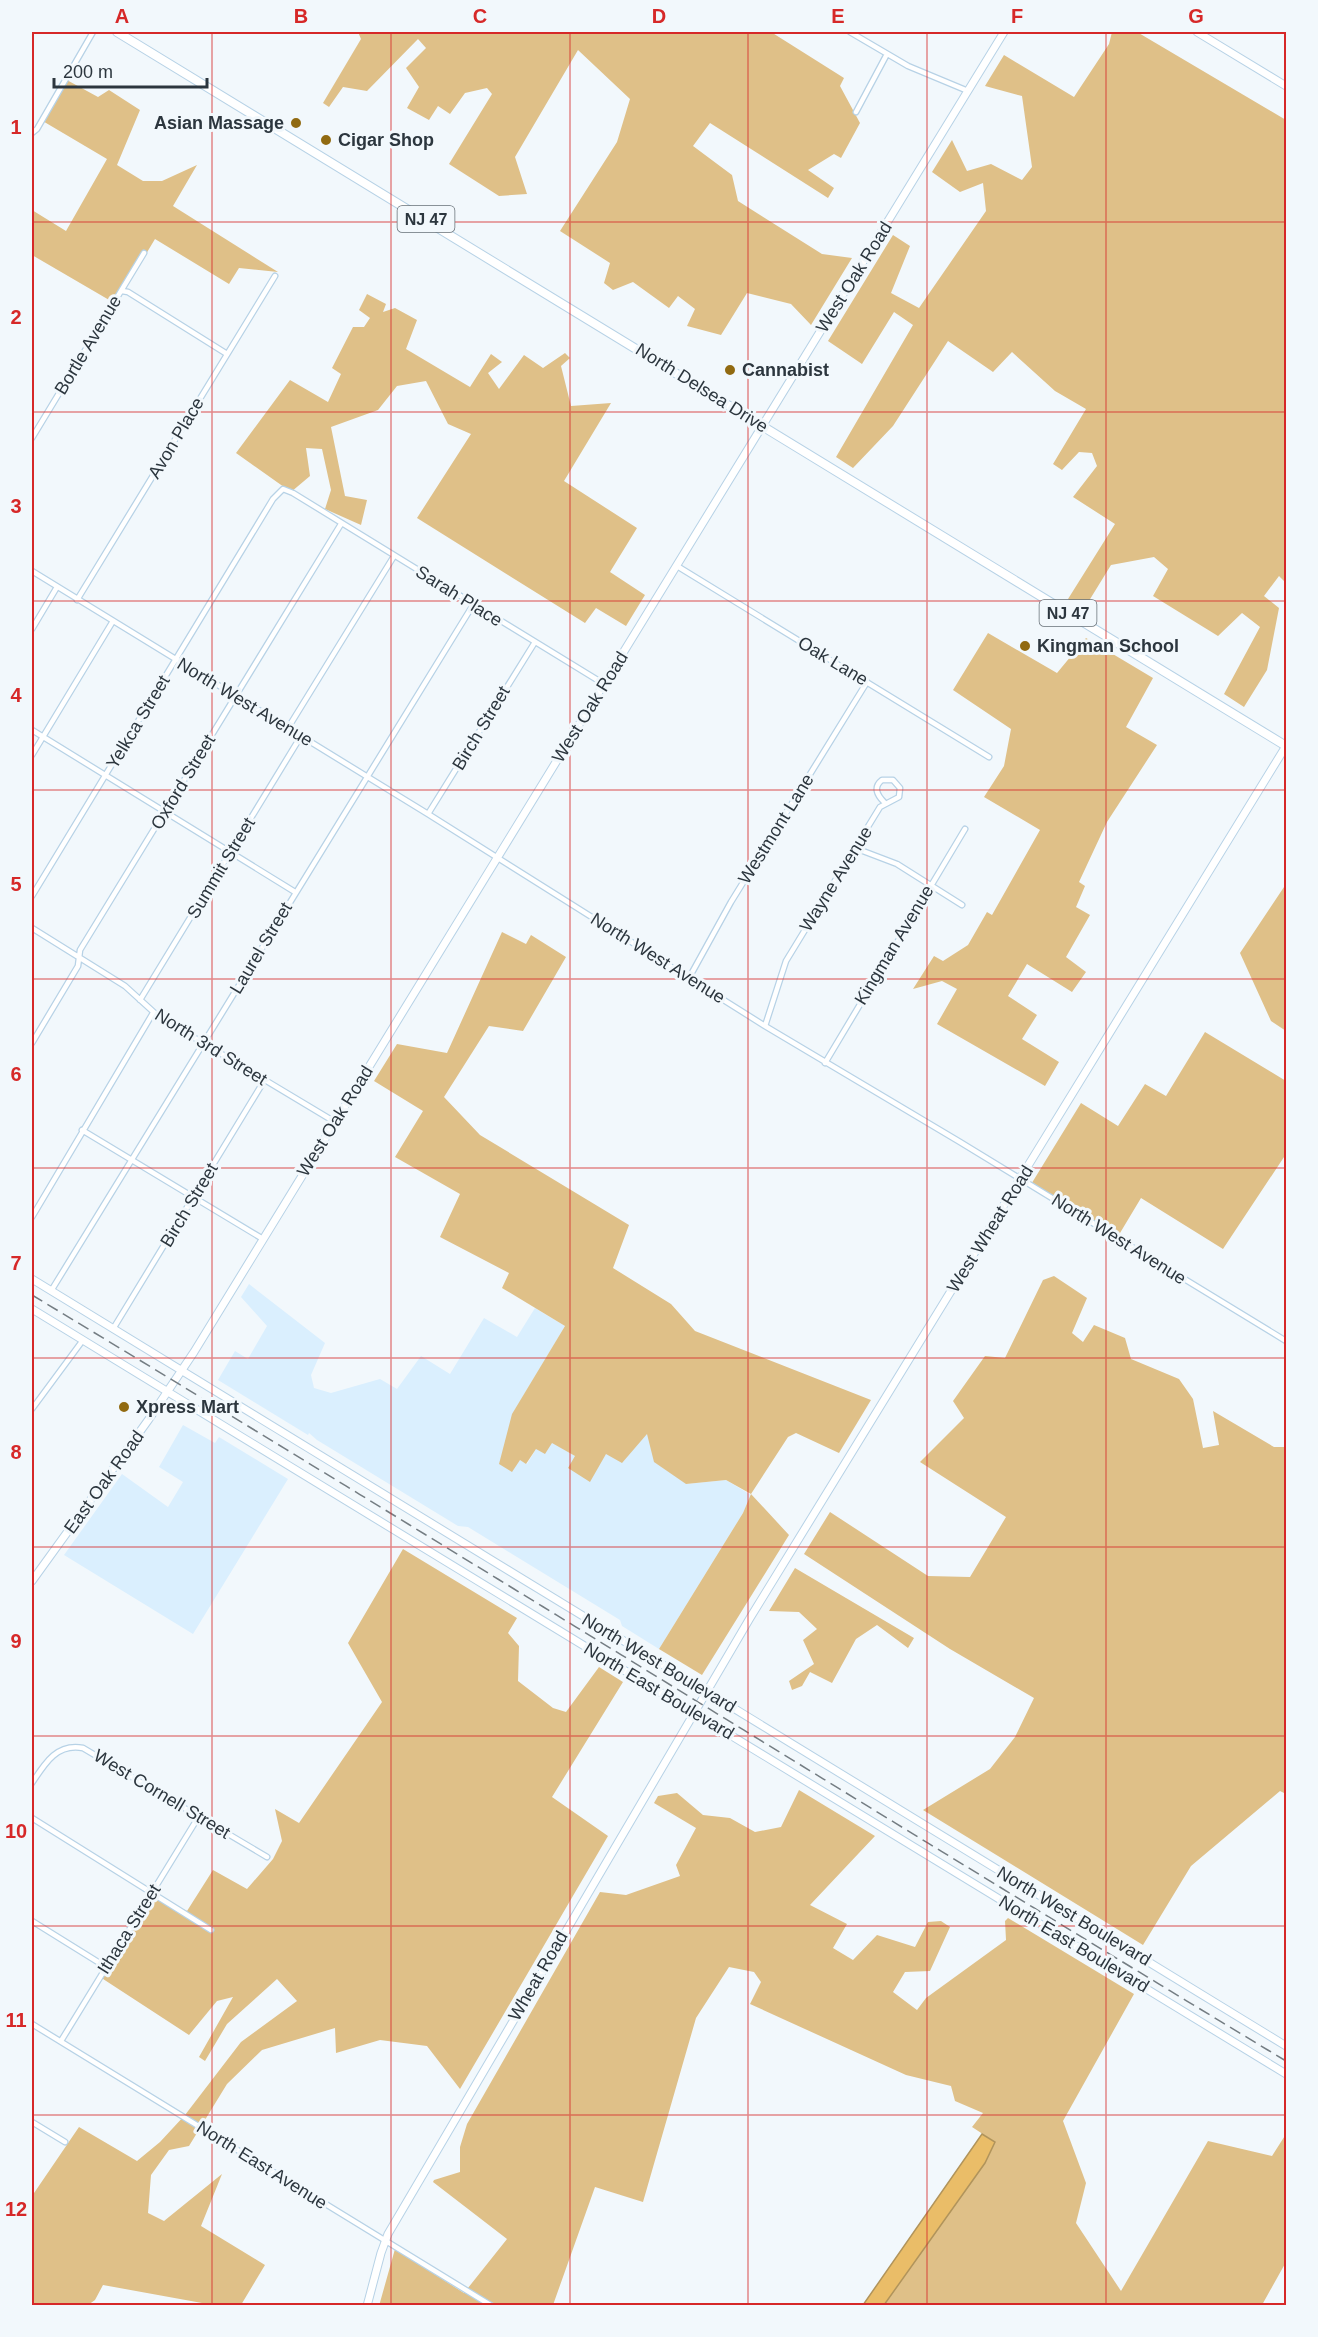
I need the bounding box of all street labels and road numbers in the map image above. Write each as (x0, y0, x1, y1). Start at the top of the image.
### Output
road number: NJ 47 (398, 206, 454, 232)
street label: West Oak Road (812, 218, 896, 336)
street label: Bortle Avenue (51, 292, 125, 398)
street label: North Delsea Drive (632, 339, 772, 437)
street label: Avon Place (144, 394, 208, 482)
street label: Sarah Place (412, 562, 506, 630)
road number: NJ 47 (1040, 600, 1096, 626)
street label: Oak Lane (794, 632, 872, 690)
street label: West Oak Road (548, 648, 632, 766)
street label: North West Avenue (174, 654, 316, 750)
street label: Yelkca Street (102, 672, 174, 772)
street label: Birch Street (448, 683, 514, 773)
street label: Oxford Street (147, 731, 219, 833)
street label: Westmont Lane (734, 770, 818, 888)
street label: Summit Street (183, 814, 259, 922)
street label: Wayne Avenue (796, 823, 876, 935)
street label: Kingman Avenue (850, 882, 938, 1008)
street label: Laurel Street (226, 899, 296, 997)
street label: North West Avenue (587, 909, 729, 1007)
street label: North 3rd Street (151, 1005, 271, 1089)
street label: West Oak Road (293, 1062, 377, 1180)
street label: Birch Street (156, 1160, 222, 1250)
street label: West Wheat Road (943, 1162, 1037, 1296)
street label: North West Avenue (1048, 1190, 1190, 1288)
street label: East Oak Road (60, 1427, 148, 1537)
street label: North West Boulevard (579, 1609, 739, 1717)
street label: North East Boulevard (581, 1638, 737, 1744)
street label: West Cornell Street (90, 1745, 234, 1843)
street label: North West Boulevard (994, 1862, 1154, 1970)
street label: Ithaca Street (93, 1880, 165, 1978)
street label: North East Boulevard (996, 1891, 1152, 1997)
street label: Wheat Road (504, 1928, 572, 2024)
street label: North East Avenue (193, 2117, 331, 2213)

